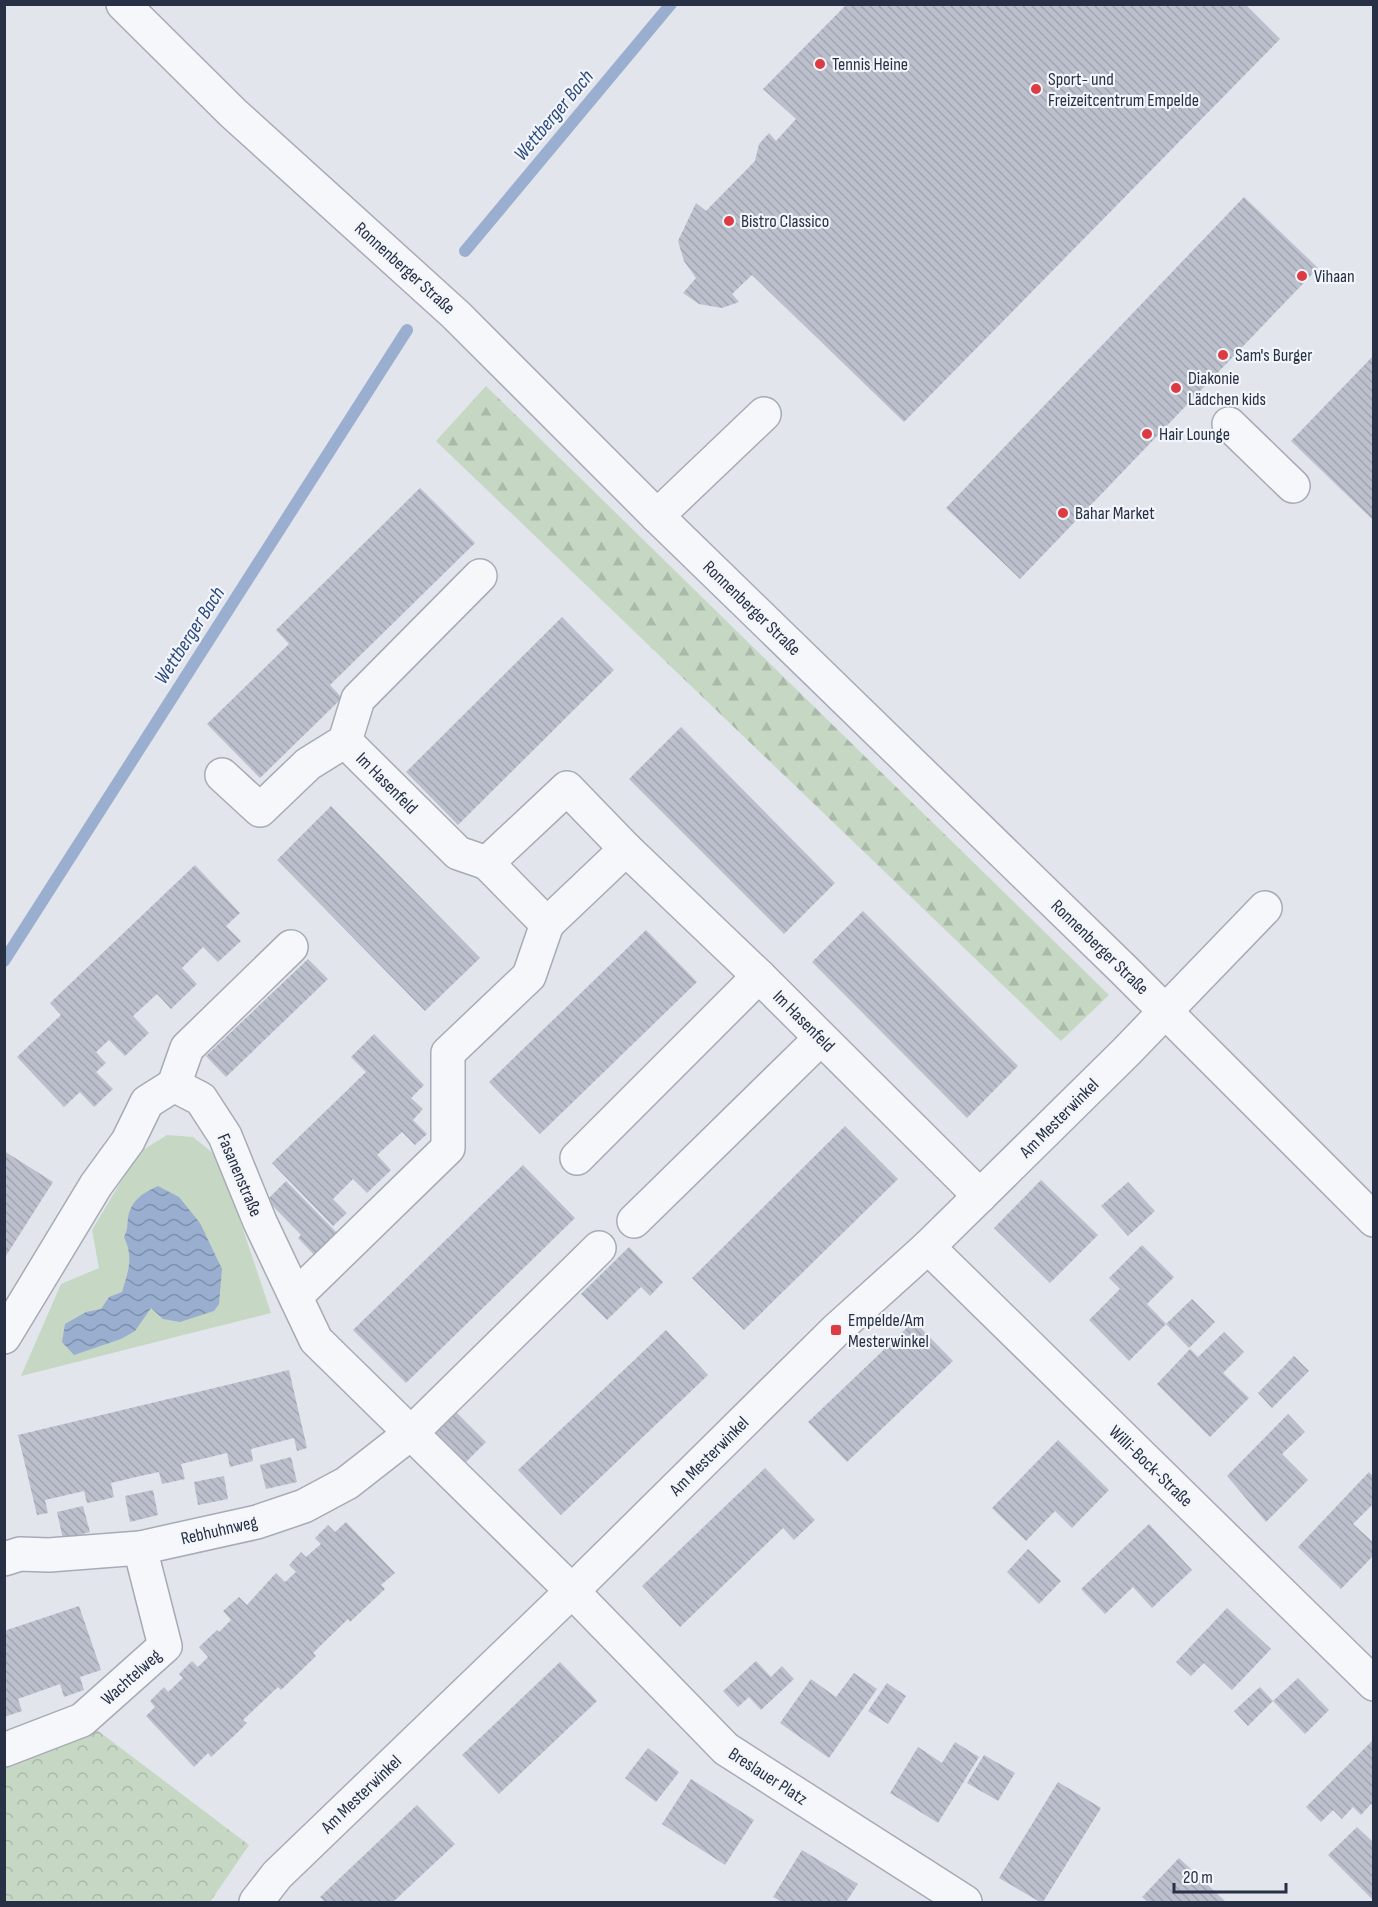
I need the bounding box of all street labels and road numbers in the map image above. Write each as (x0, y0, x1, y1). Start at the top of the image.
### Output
street label: Ronnenberger Straße (350, 218, 459, 319)
street label: Ronnenberger Straße (699, 557, 805, 660)
street label: Im Hasenfeld (351, 748, 422, 819)
street label: Ronnenberger Straße (1047, 896, 1153, 999)
street label: Im Hasenfeld (768, 986, 839, 1057)
street label: Am Mesterwinkel (1015, 1074, 1103, 1163)
street label: Fasanenstraße (213, 1131, 266, 1220)
street label: Am Mesterwinkel (665, 1412, 753, 1501)
street label: Willi-Bock-Straße (1105, 1421, 1197, 1511)
street label: Rebhuhnweg (179, 1511, 259, 1549)
street label: Wachtelweg (97, 1645, 166, 1710)
street label: Breslauer Platz (724, 1743, 811, 1810)
street label: Am Mesterwinkel (316, 1751, 406, 1838)

